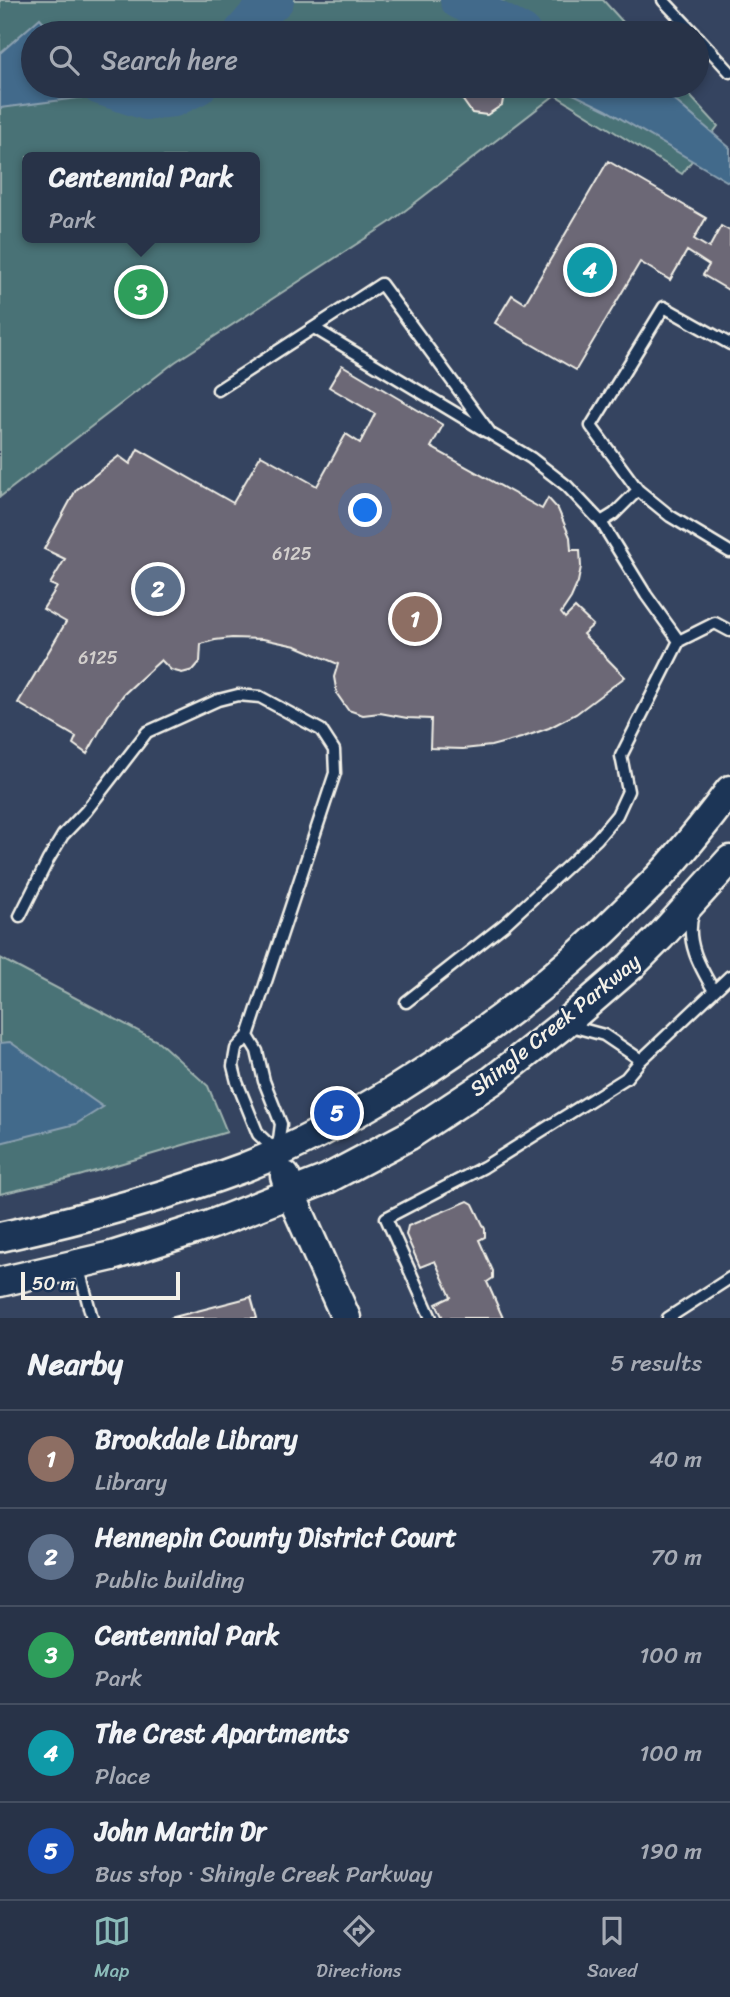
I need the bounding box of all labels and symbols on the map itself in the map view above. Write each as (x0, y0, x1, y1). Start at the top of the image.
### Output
pin: 4 (567, 244, 613, 296)
pin: 3 (118, 266, 164, 318)
your location (348, 493, 382, 527)
house number: 6125 (272, 538, 312, 570)
pin: 2 (135, 563, 181, 615)
pin: 1 (392, 593, 438, 645)
house number: 6125 (78, 642, 118, 674)
street label: Shingle Creek Parkway (461, 943, 649, 1106)
pin: 5 (314, 1087, 360, 1139)
scale bar (21, 1269, 180, 1301)

